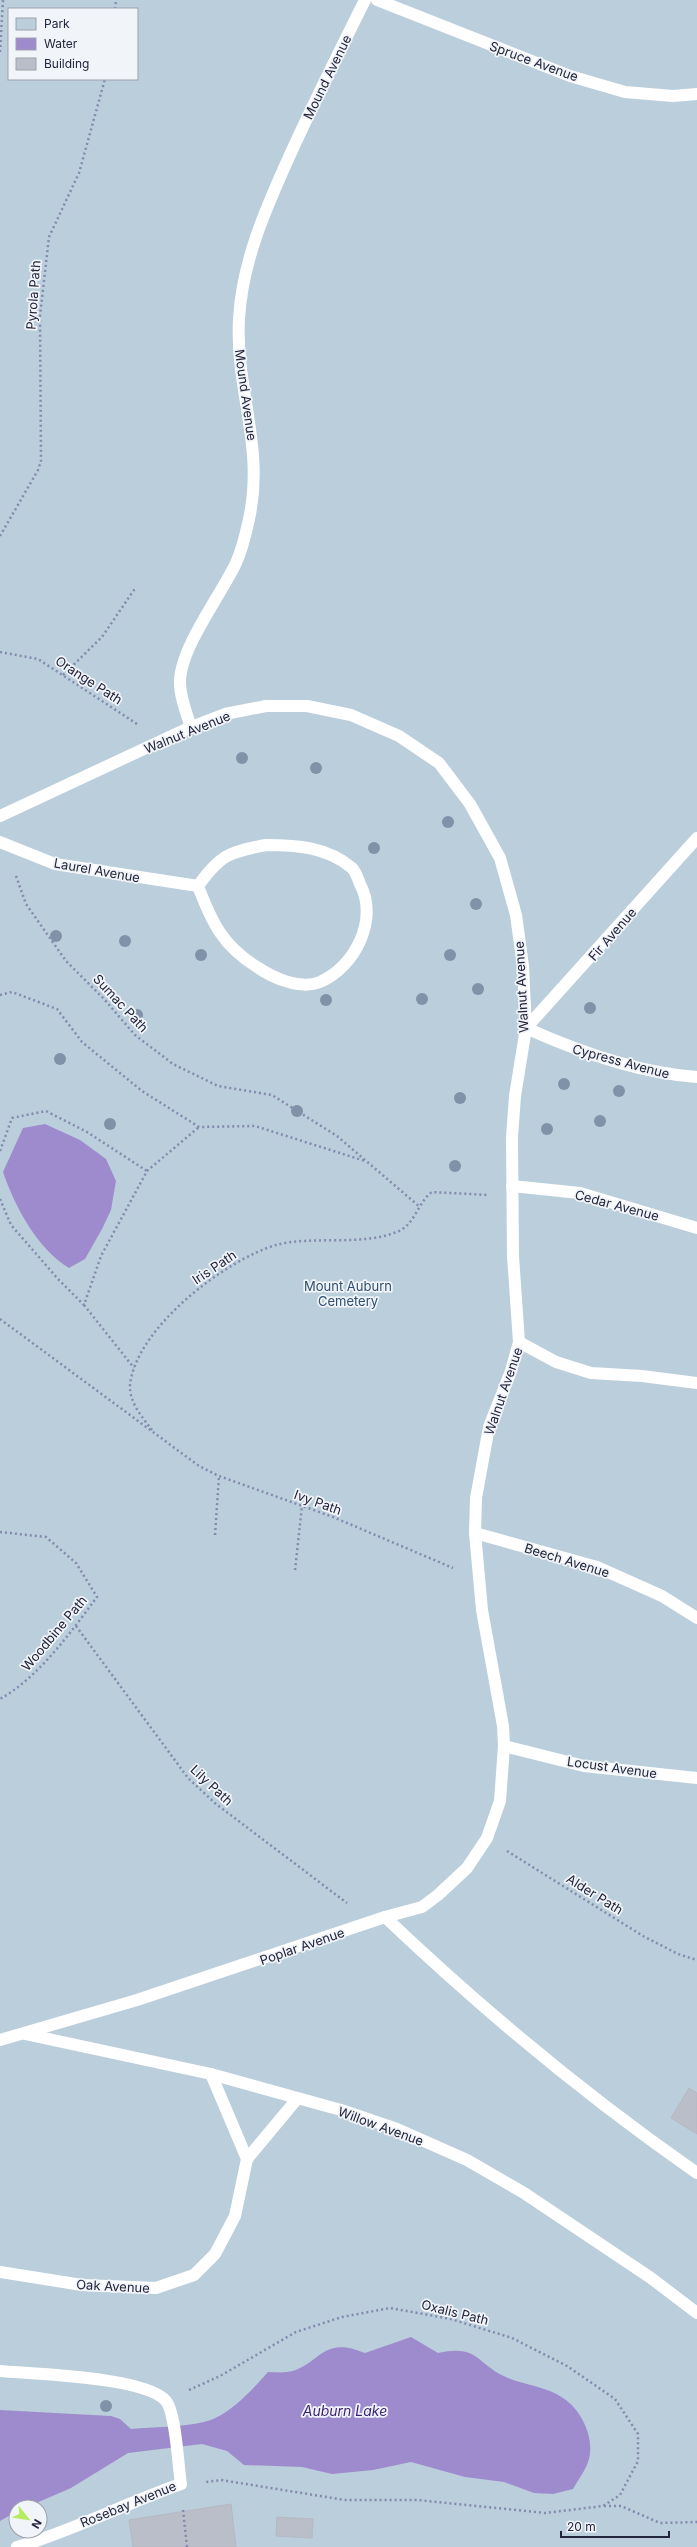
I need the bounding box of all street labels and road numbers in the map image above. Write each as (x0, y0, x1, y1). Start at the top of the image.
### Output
street label: Mound Avenue (300, 32, 354, 122)
street label: Spruce Avenue (487, 38, 581, 84)
street label: Pyrola Path (23, 260, 43, 330)
street label: Mound Avenue (232, 348, 260, 442)
street label: Orange Path (53, 652, 125, 708)
street label: Walnut Avenue (142, 707, 232, 757)
street label: Laurel Avenue (53, 855, 141, 885)
street label: Fir Avenue (585, 904, 639, 964)
street label: Walnut Avenue (511, 941, 531, 1033)
street label: Sumac Path (90, 971, 152, 1035)
street label: Cypress Avenue (571, 1040, 671, 1082)
street label: Cedar Avenue (573, 1186, 661, 1224)
street label: Iris Path (189, 1246, 239, 1288)
street label: Walnut Avenue (481, 1345, 525, 1437)
street label: Ivy Path (292, 1486, 344, 1518)
street label: Beech Avenue (523, 1539, 611, 1581)
street label: Woodbine Path (18, 1592, 90, 1674)
street label: Locust Avenue (566, 1753, 658, 1781)
street label: Lily Path (187, 1761, 237, 1809)
street label: Alder Path (564, 1870, 626, 1918)
street label: Poplar Avenue (257, 1924, 347, 1968)
street label: Willow Avenue (336, 2103, 426, 2149)
street label: Oak Avenue (76, 2276, 150, 2296)
street label: Oxalis Path (420, 2296, 490, 2328)
street label: Rosebay Avenue (78, 2477, 178, 2531)

